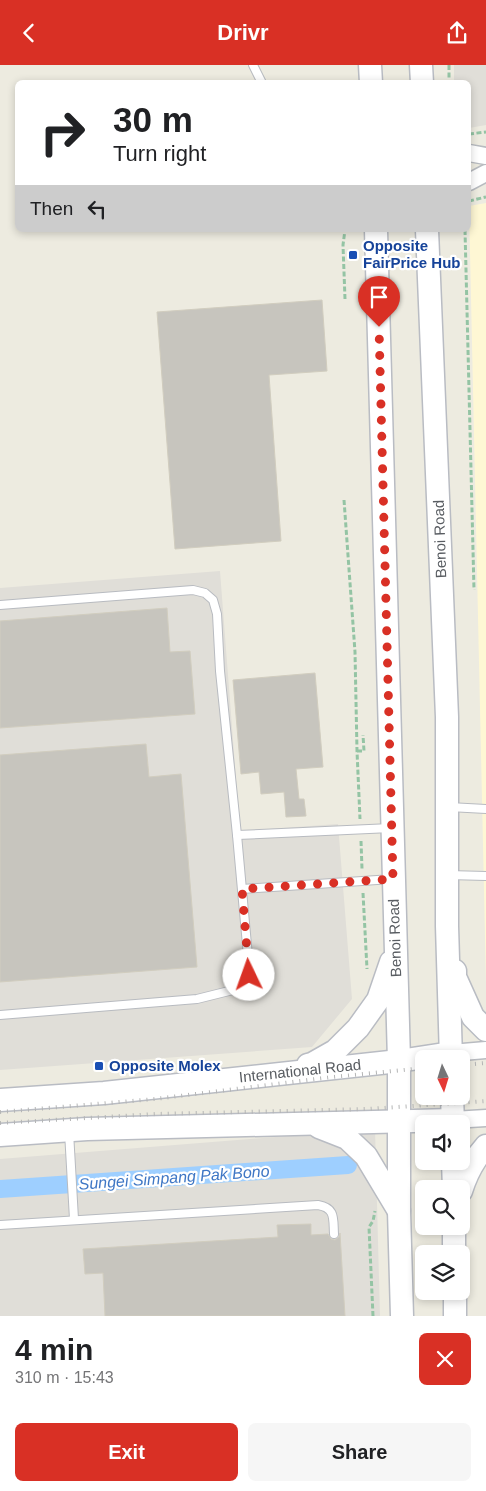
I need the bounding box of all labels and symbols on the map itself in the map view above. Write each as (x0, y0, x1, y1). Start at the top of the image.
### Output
place label: Opposite FairPrice Hub (363, 237, 461, 271)
marker: Opposite FairPrice Hub (347, 249, 359, 261)
pin (358, 276, 400, 327)
street label: Benoi Road (430, 500, 449, 578)
street label: Benoi Road (385, 899, 404, 977)
position arrow (222, 948, 274, 1000)
north arrow (415, 1050, 470, 1105)
street label: International Road (238, 1056, 362, 1085)
place label: Opposite Molex (109, 1057, 221, 1074)
marker: Opposite Molex (93, 1060, 105, 1072)
water label: Sungei Simpang Pak Bono (78, 1162, 270, 1193)

